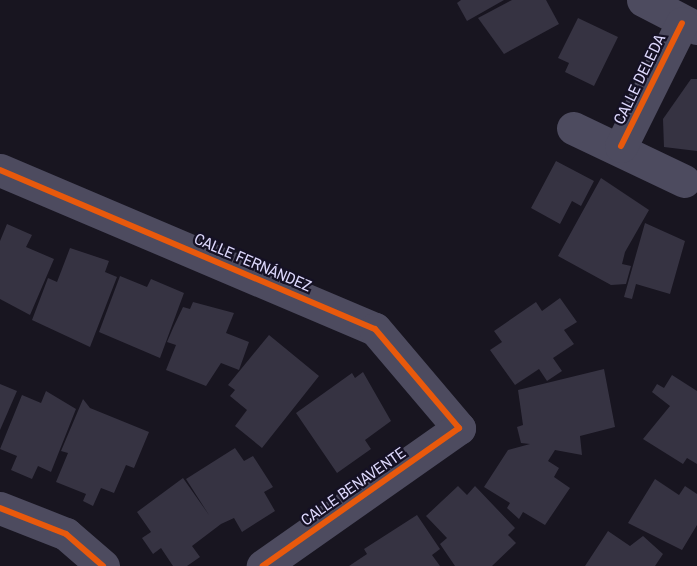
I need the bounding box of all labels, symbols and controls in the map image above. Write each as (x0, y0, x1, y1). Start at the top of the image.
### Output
street label: CALLE DELEDA (609, 31, 669, 127)
street label: CALLE FERNÁNDEZ (192, 229, 314, 295)
street label: CALLE BENAVENTE (297, 443, 409, 529)

